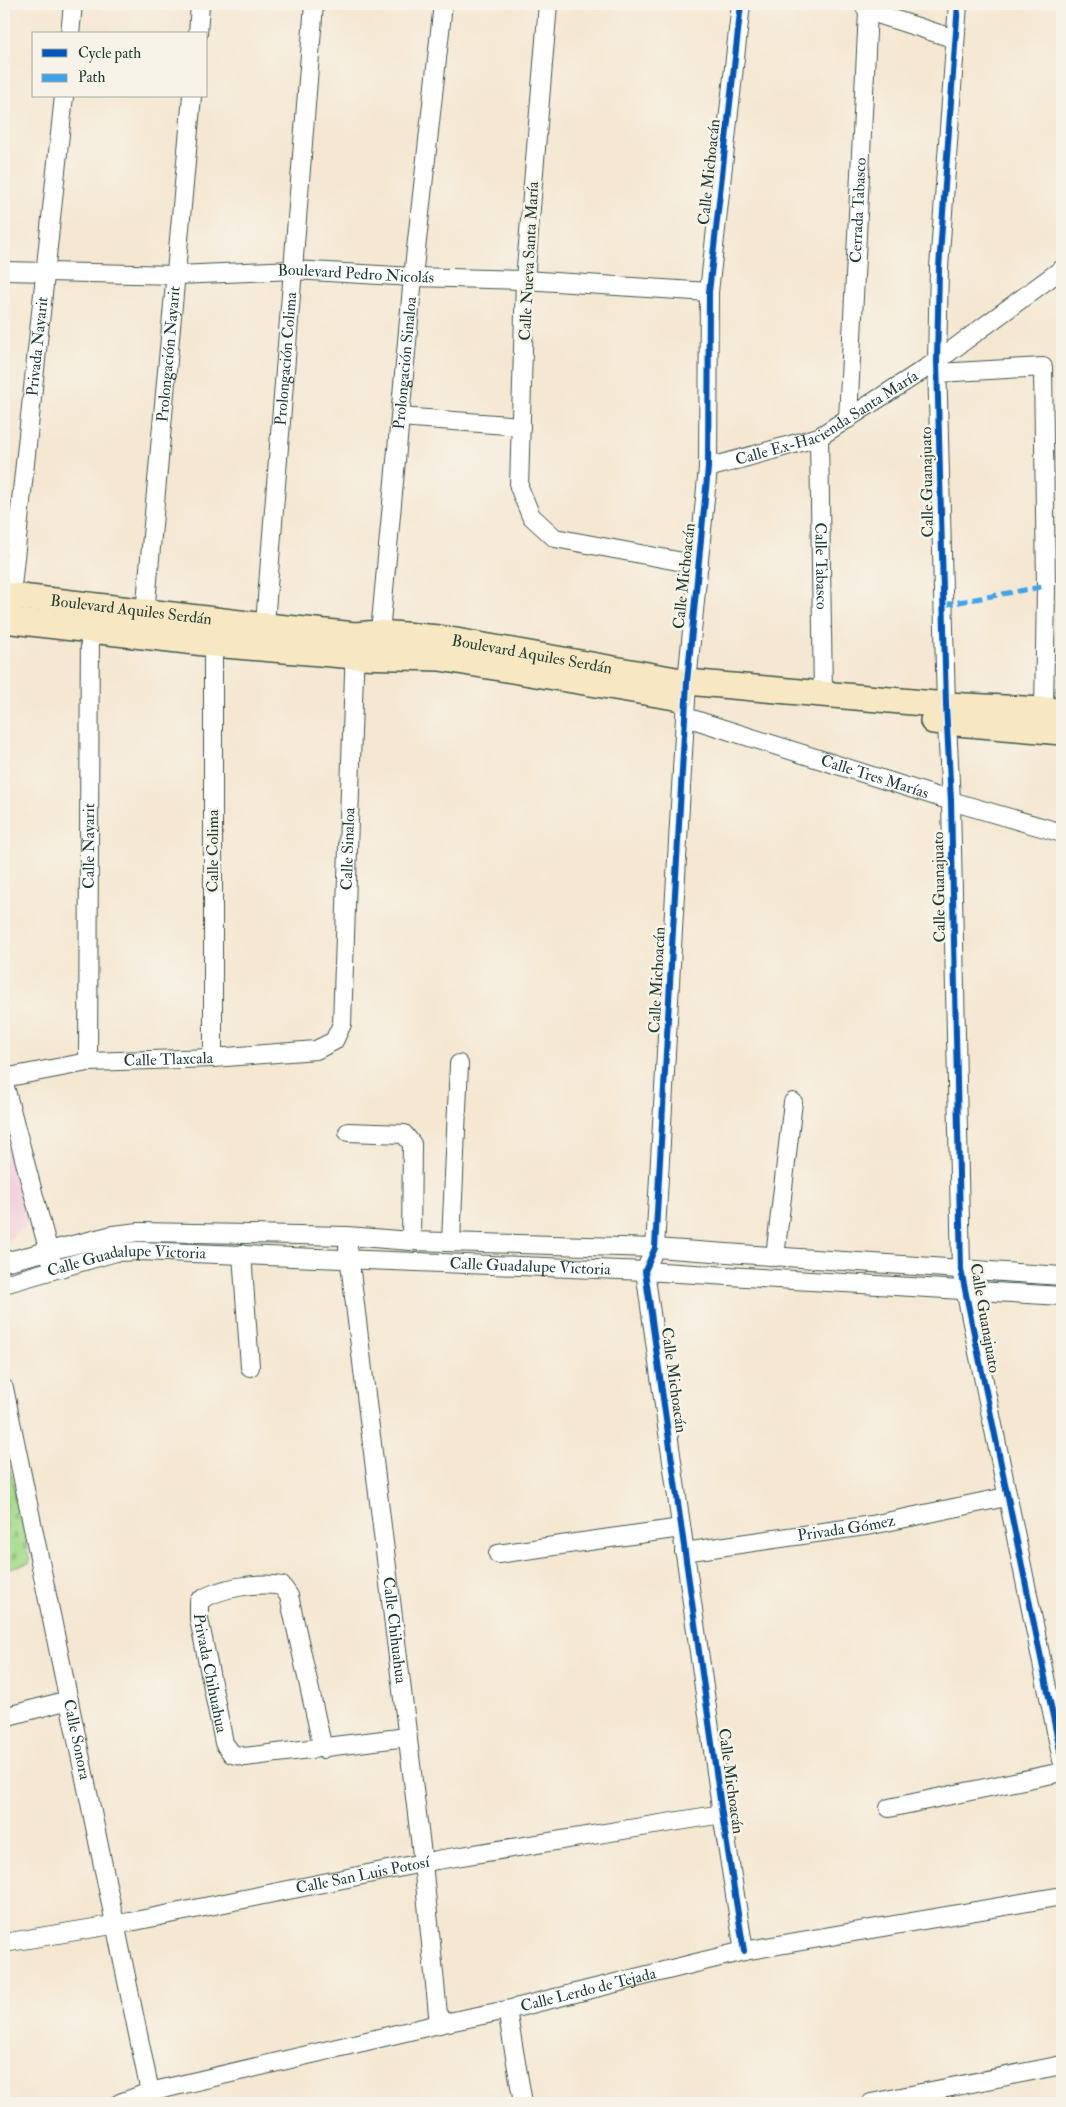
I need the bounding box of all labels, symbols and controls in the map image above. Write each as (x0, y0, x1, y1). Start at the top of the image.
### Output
legend (32, 32, 208, 98)
text: Cycle path (78, 44, 141, 64)
text: Path (78, 68, 105, 87)
street label: Calle Michoacán (693, 118, 725, 226)
street label: Cerrada Tabasco (846, 157, 871, 263)
street label: Calle Nueva Santa María (515, 180, 543, 341)
street label: Boulevard Pedro Nicolás (277, 260, 434, 288)
street label: Prolongación Nayarit (152, 285, 185, 423)
street label: Prolongación Colima (271, 291, 301, 426)
street label: Prolongación Sinaloa (389, 295, 421, 431)
street label: Privada Nayarit (22, 296, 53, 397)
street label: Calle Ex-Hacienda Santa María (733, 366, 922, 470)
street label: Calle Guanajuato (916, 426, 938, 538)
street label: Calle Michoacán (668, 522, 700, 630)
street label: Calle Tabasco (810, 522, 832, 610)
street label: Boulevard Aquiles Serdán (49, 591, 213, 630)
street label: Boulevard Aquiles Serdán (450, 630, 614, 679)
street label: Calle Tres Marías (818, 750, 931, 803)
street label: Calle Nayarit (79, 803, 99, 889)
street label: Calle Sinaloa (337, 807, 359, 891)
street label: Calle Colima (203, 809, 223, 893)
street label: Calle Guanajuato (928, 831, 950, 943)
street label: Calle Michoacán (644, 926, 670, 1034)
street label: Calle Tlaxcala (123, 1048, 214, 1071)
street label: Calle Guadalupe Victoria (45, 1241, 207, 1281)
street label: Calle Guadalupe Victoria (449, 1253, 612, 1280)
street label: Calle Guanajuato (966, 1262, 1005, 1375)
street label: Calle Michoacán (657, 1326, 691, 1434)
street label: Privada Gómez (796, 1510, 897, 1546)
street label: Calle Chihuahua (378, 1576, 411, 1685)
street label: Privada Chihuahua (189, 1614, 232, 1735)
street label: Calle Sonora (59, 1698, 95, 1782)
street label: Calle Michoacán (714, 1727, 748, 1835)
street label: Calle San Luis Potosí (294, 1851, 433, 1898)
street label: Calle Lerdo de Tejada (518, 1963, 658, 2016)

